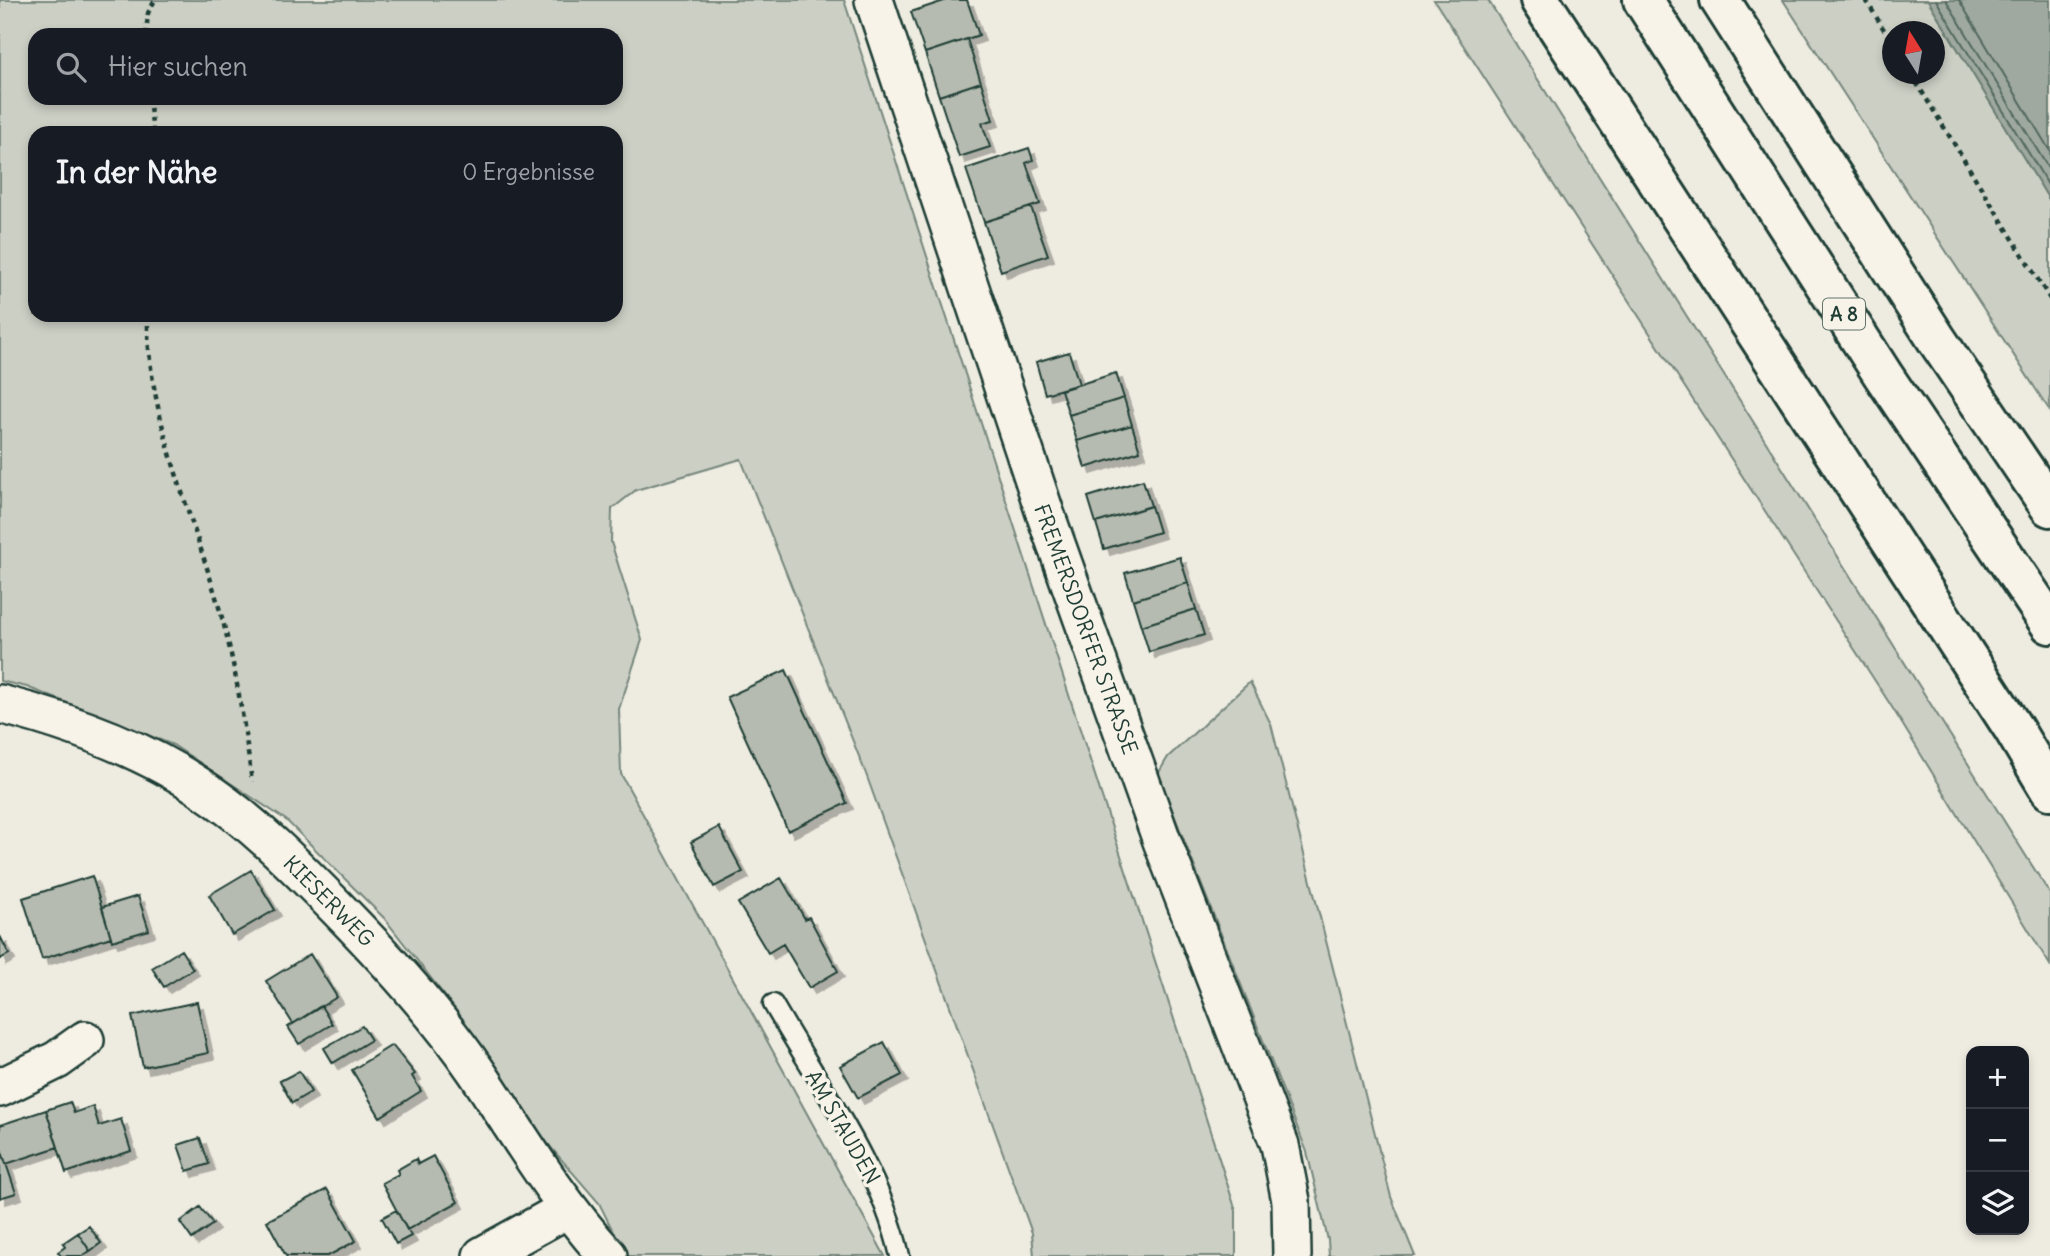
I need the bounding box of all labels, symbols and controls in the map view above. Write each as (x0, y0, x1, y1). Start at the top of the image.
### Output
north arrow (1882, 21, 1945, 84)
search box (28, 28, 623, 105)
icon: search (52, 48, 90, 86)
text: Hier suchen (108, 50, 248, 83)
text: In der Nähe (56, 153, 218, 191)
text: 0 Ergebnisse (462, 157, 595, 186)
road number: A 8 (1823, 298, 1865, 330)
street label: FREMERSDORFER STRASSE (1028, 500, 1144, 758)
street label: KIESERWEG (278, 850, 380, 952)
map controls (1966, 1046, 2029, 1235)
button: + (1966, 1046, 2029, 1109)
street label: AM STAUDEN (800, 1065, 886, 1189)
button: − (1966, 1109, 2029, 1172)
button: layers (1966, 1172, 2029, 1235)

